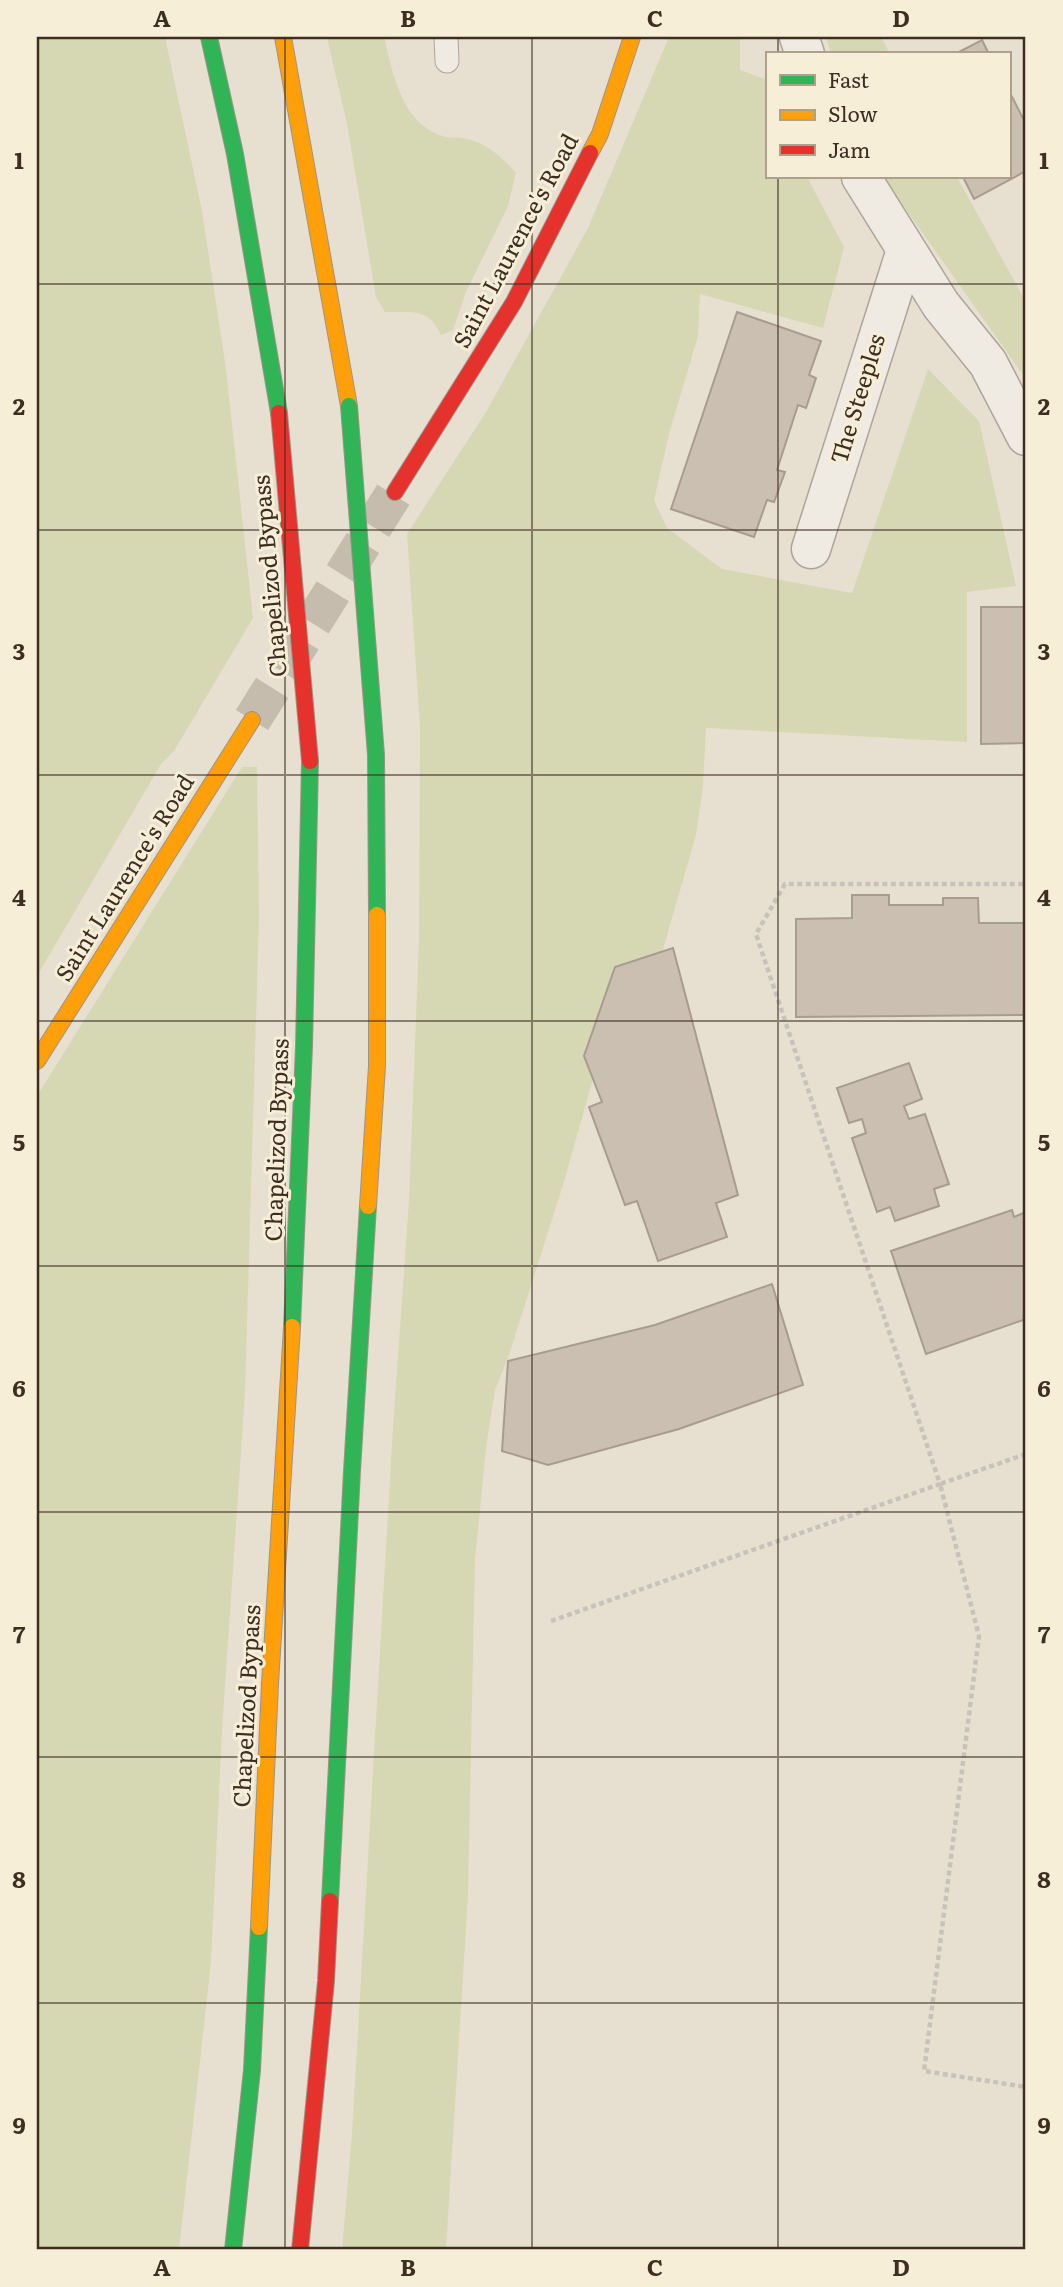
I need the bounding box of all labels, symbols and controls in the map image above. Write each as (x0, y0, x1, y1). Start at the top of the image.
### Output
text: A (153, 0, 171, 34)
text: B (400, 0, 416, 34)
text: C (647, 0, 663, 34)
text: D (892, 0, 910, 34)
legend (766, 52, 1010, 178)
text: Fast (828, 63, 869, 94)
text: Slow (828, 97, 878, 128)
street label: Saint Laurence's Road (443, 127, 585, 353)
text: Jam (828, 133, 870, 164)
text: 1 (14, 142, 24, 176)
text: 1 (1039, 142, 1049, 176)
street label: The Steeples (820, 329, 892, 468)
text: 2 (13, 388, 25, 422)
text: 2 (1038, 388, 1050, 422)
street label: Chapelizod Bypass (242, 474, 294, 679)
text: 3 (13, 633, 25, 667)
text: 3 (1038, 633, 1050, 667)
street label: Saint Laurence's Road (46, 767, 201, 987)
text: 4 (12, 879, 26, 913)
text: 4 (1037, 879, 1051, 913)
street label: Chapelizod Bypass (254, 1038, 296, 1242)
text: 5 (13, 1124, 25, 1158)
text: 5 (1038, 1124, 1050, 1158)
text: 6 (12, 1370, 26, 1404)
text: 6 (1037, 1370, 1051, 1404)
street label: Chapelizod Bypass (223, 1604, 267, 1808)
text: 7 (13, 1616, 26, 1650)
text: 7 (1038, 1616, 1051, 1650)
text: 8 (12, 1861, 26, 1895)
text: 8 (1037, 1861, 1051, 1895)
text: 9 (12, 2107, 26, 2141)
text: 9 (1037, 2107, 1051, 2141)
text: A (153, 2249, 171, 2283)
text: B (400, 2249, 416, 2283)
text: C (647, 2249, 663, 2283)
text: D (892, 2249, 910, 2283)

